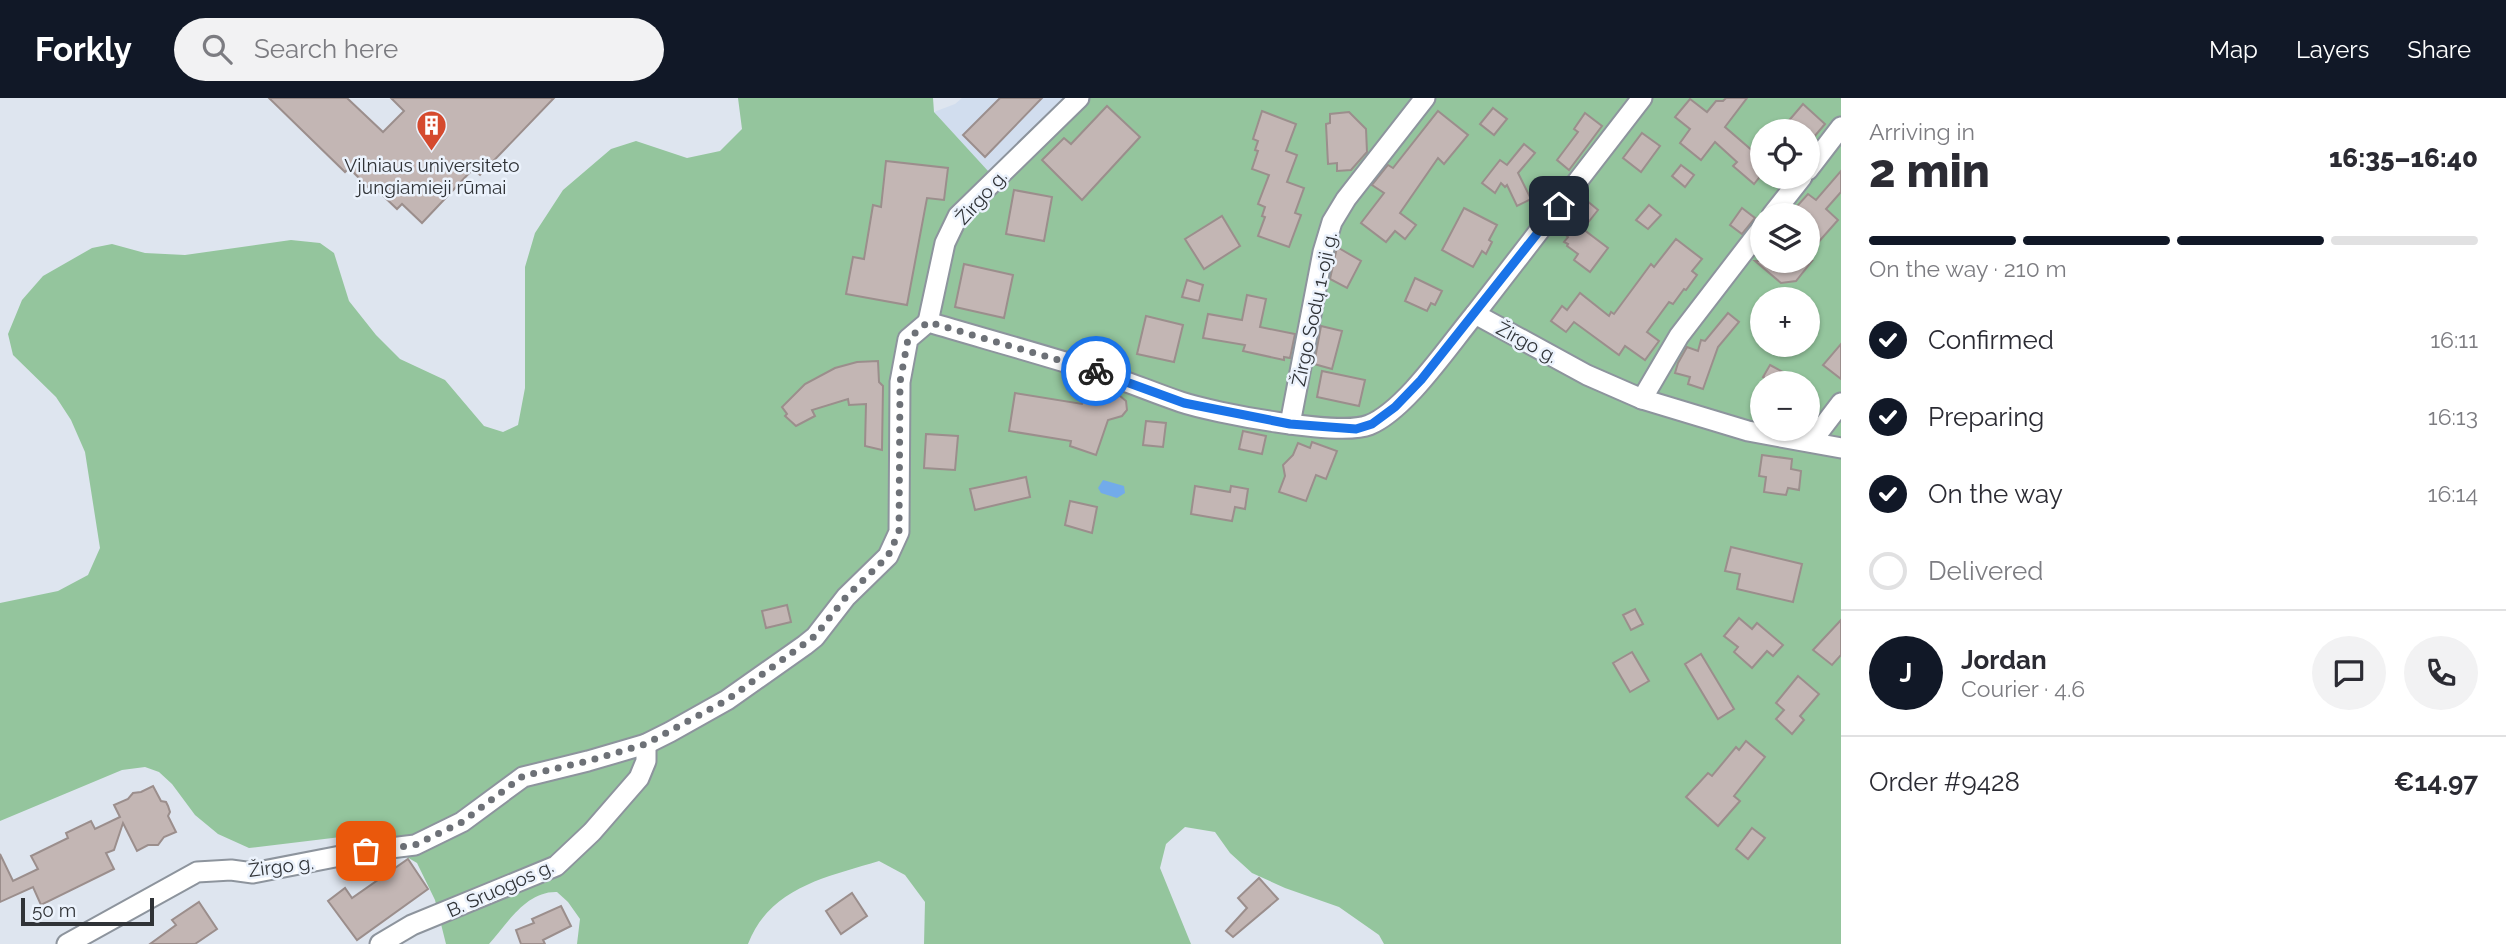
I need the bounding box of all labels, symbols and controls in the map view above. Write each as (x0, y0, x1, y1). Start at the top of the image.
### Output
search box (174, 18, 664, 81)
text: Forkly (35, 30, 132, 69)
icon: search (198, 30, 236, 68)
text: Search here (254, 34, 398, 64)
text: Map (2209, 35, 2258, 64)
text: Layers (2296, 35, 2369, 64)
text: Share (2407, 35, 2471, 64)
building icon: Vilniaus universiteto jungiamieji rūmai (415, 109, 449, 153)
text: Arriving in (1869, 118, 1975, 145)
map controls (1750, 119, 1820, 441)
button: locate (1750, 119, 1820, 189)
text: 16:35–16:40 (2329, 143, 2478, 173)
text: 2 min (1869, 144, 1990, 198)
place label: Vilniaus universiteto jungiamieji rūmai (344, 154, 520, 198)
street label: Žirgo g. (951, 165, 1011, 229)
pin (1529, 176, 1589, 236)
icon: home (1540, 187, 1578, 225)
button: layers (1750, 203, 1820, 273)
street label: Žirgo Sodų 1-oji g. (1287, 230, 1341, 388)
text: On the way · 210 m (1869, 255, 2067, 282)
button: + (1750, 287, 1820, 357)
street label: Žirgo g. (1493, 317, 1561, 367)
icon: check (1869, 321, 1907, 359)
text: Confirmed (1928, 325, 2054, 355)
text: 16:11 (2430, 326, 2478, 353)
courier (1061, 336, 1131, 406)
icon: bike (1077, 352, 1115, 390)
button: − (1750, 371, 1820, 441)
icon: check (1869, 398, 1907, 436)
text: Preparing (1928, 402, 2044, 432)
text: 16:13 (2428, 403, 2478, 430)
icon: check (1869, 475, 1907, 513)
text: On the way (1928, 479, 2063, 509)
text: 16:14 (2428, 480, 2478, 507)
text: Delivered (1928, 556, 2043, 586)
button: chat (2312, 636, 2386, 710)
button: phone (2404, 636, 2478, 710)
text: Jordan (1961, 645, 2047, 675)
text: J (1900, 658, 1912, 688)
text: Courier · 4.6 (1961, 675, 2085, 702)
text: Order #9428 (1869, 767, 2020, 797)
text: €14.97 (2394, 767, 2478, 797)
pin (336, 821, 396, 881)
icon: bag (347, 832, 385, 870)
street label: Žirgo g. (247, 851, 315, 881)
street label: B. Sruogos g. (443, 855, 557, 921)
scale bar (21, 895, 154, 927)
text: 50 m (32, 899, 76, 921)

